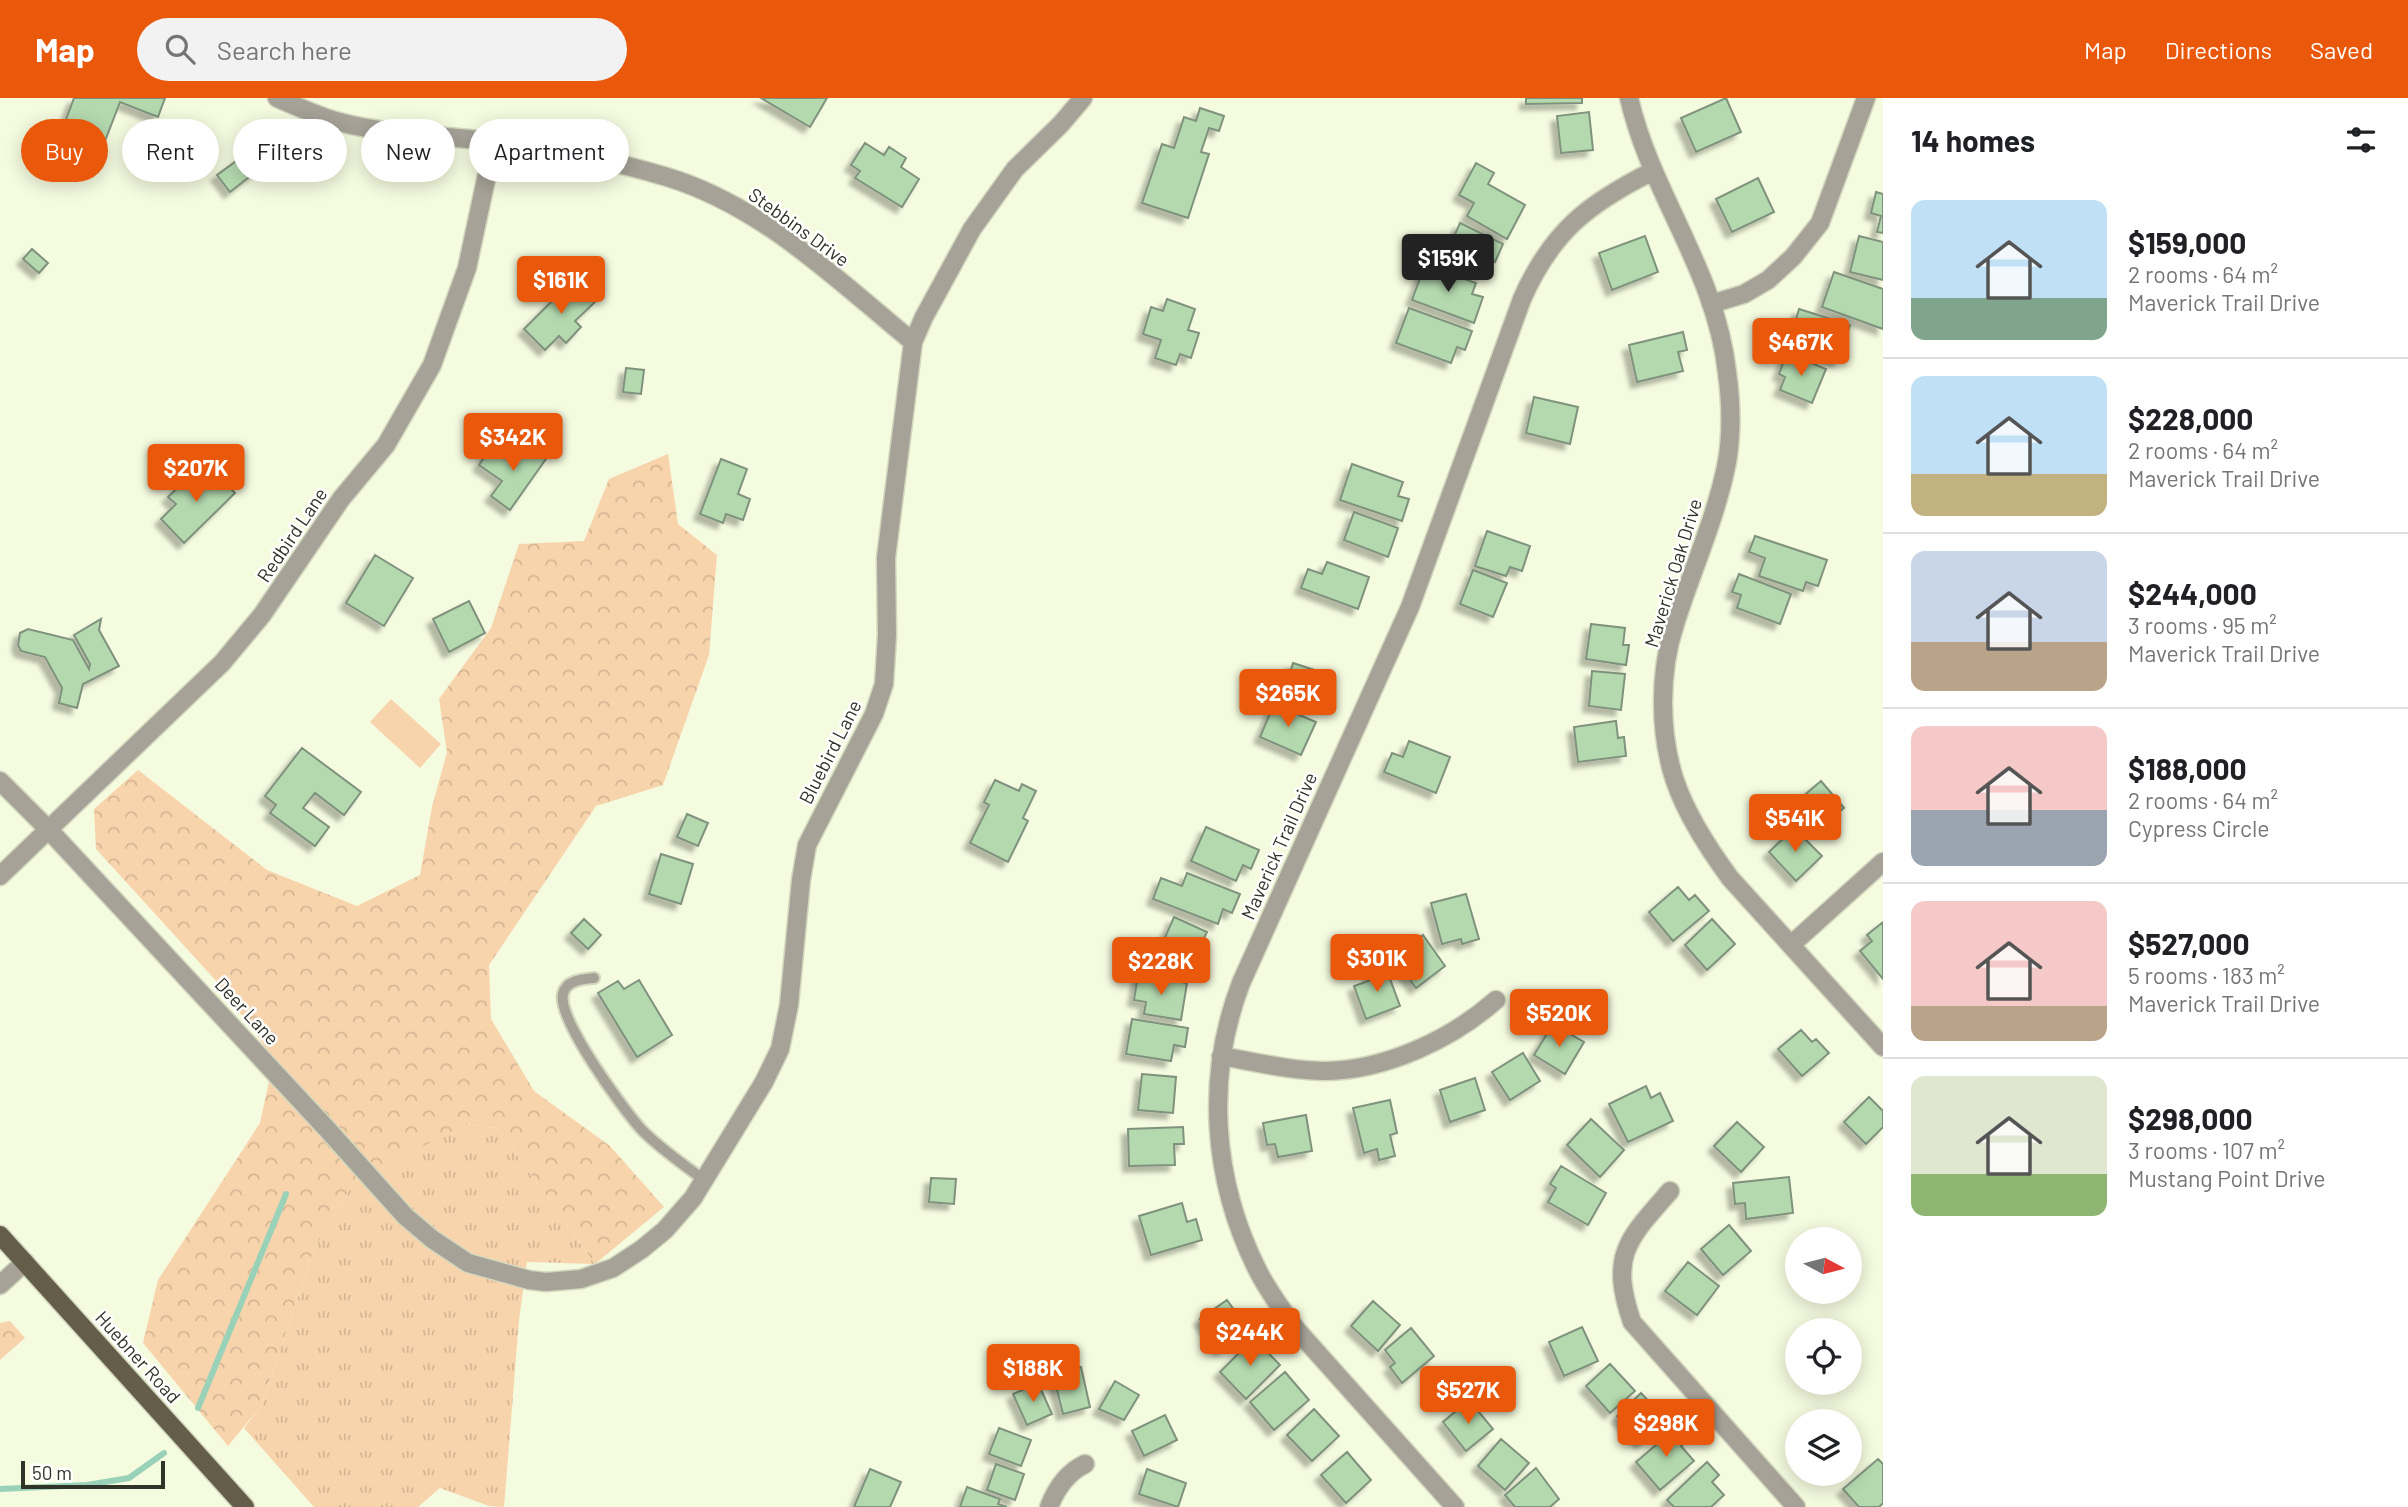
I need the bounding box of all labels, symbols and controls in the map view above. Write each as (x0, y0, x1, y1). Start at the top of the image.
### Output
search box (137, 18, 627, 81)
text: Map (35, 29, 95, 69)
icon: search (161, 30, 199, 68)
text: Search here (217, 34, 352, 65)
text: Map (2084, 35, 2127, 64)
text: Directions (2165, 35, 2272, 64)
text: Saved (2310, 35, 2373, 64)
chip: Buy (21, 119, 108, 182)
chip: Rent (122, 119, 219, 182)
chip: Filters (233, 119, 347, 182)
chip: New (361, 119, 455, 182)
chip: Apartment (469, 119, 629, 182)
icon: filters (2342, 121, 2380, 159)
text: 14 homes (1911, 122, 2035, 158)
street label: Stebbins Drive (744, 182, 854, 271)
text: $159,000 (2128, 224, 2246, 260)
icon: home (1967, 228, 2051, 312)
pin: $159K (1399, 234, 1497, 294)
text: $159K (1418, 243, 1478, 271)
pin: $161K (512, 256, 610, 316)
text: 2 rooms · 64 m² (2128, 260, 2278, 288)
text: $161K (533, 265, 589, 293)
text: Maverick Trail Drive (2128, 288, 2320, 316)
pin: $467K (1752, 318, 1850, 378)
text: $467K (1768, 327, 1834, 355)
text: $228,000 (2128, 400, 2253, 436)
icon: home (1967, 404, 2051, 488)
pin: $342K (464, 414, 562, 473)
text: $342K (480, 422, 546, 450)
text: 2 rooms · 64 m² (2128, 436, 2278, 464)
pin: $207K (147, 444, 245, 504)
text: $207K (164, 453, 228, 481)
text: Maverick Trail Drive (2128, 464, 2320, 492)
street label: Redbird Lane (252, 483, 332, 586)
street label: Maverick Oak Drive (1639, 496, 1706, 650)
text: $244,000 (2128, 575, 2257, 611)
icon: home (1967, 579, 2051, 663)
text: 3 rooms · 95 m² (2128, 611, 2277, 639)
text: Maverick Trail Drive (2128, 639, 2320, 667)
pin: $265K (1239, 670, 1337, 729)
text: $265K (1255, 678, 1321, 706)
street label: Bluebird Lane (794, 696, 866, 808)
text: $188,000 (2128, 750, 2247, 786)
icon: home (1967, 754, 2051, 838)
street label: Maverick Trail Drive (1236, 769, 1321, 923)
text: 2 rooms · 64 m² (2128, 786, 2278, 814)
pin: $541K (1746, 794, 1844, 854)
text: $541K (1765, 803, 1825, 831)
text: Cypress Circle (2128, 814, 2270, 842)
text: $527,000 (2128, 925, 2250, 961)
icon: home (1967, 929, 2051, 1013)
pin: $301K (1328, 934, 1426, 994)
pin: $228K (1112, 937, 1210, 997)
text: $301K (1347, 943, 1407, 971)
text: $228K (1128, 946, 1194, 974)
text: 5 rooms · 183 m² (2128, 961, 2285, 989)
street label: Deer Lane (210, 972, 284, 1049)
text: Maverick Trail Drive (2128, 989, 2320, 1017)
pin: $520K (1510, 990, 1608, 1049)
text: $520K (1526, 998, 1592, 1026)
text: $298,000 (2128, 1100, 2253, 1136)
icon: home (1967, 1104, 2051, 1188)
text: 3 rooms · 107 m² (2128, 1136, 2285, 1164)
text: Mustang Point Drive (2128, 1164, 2325, 1192)
north arrow (1785, 1227, 1862, 1304)
map controls (1785, 1227, 1862, 1486)
street label: Huebner Road (91, 1306, 186, 1407)
pin: $244K (1201, 1308, 1299, 1368)
text: $244K (1216, 1317, 1284, 1345)
button: locate (1785, 1318, 1862, 1395)
pin: $188K (984, 1344, 1082, 1404)
text: $188K (1003, 1353, 1063, 1381)
pin: $527K (1419, 1366, 1517, 1426)
text: $527K (1436, 1375, 1500, 1403)
pin: $298K (1617, 1400, 1715, 1459)
text: $298K (1633, 1408, 1699, 1436)
button: layers (1785, 1409, 1862, 1486)
scale bar (21, 1458, 164, 1490)
text: 50 m (32, 1461, 72, 1484)

